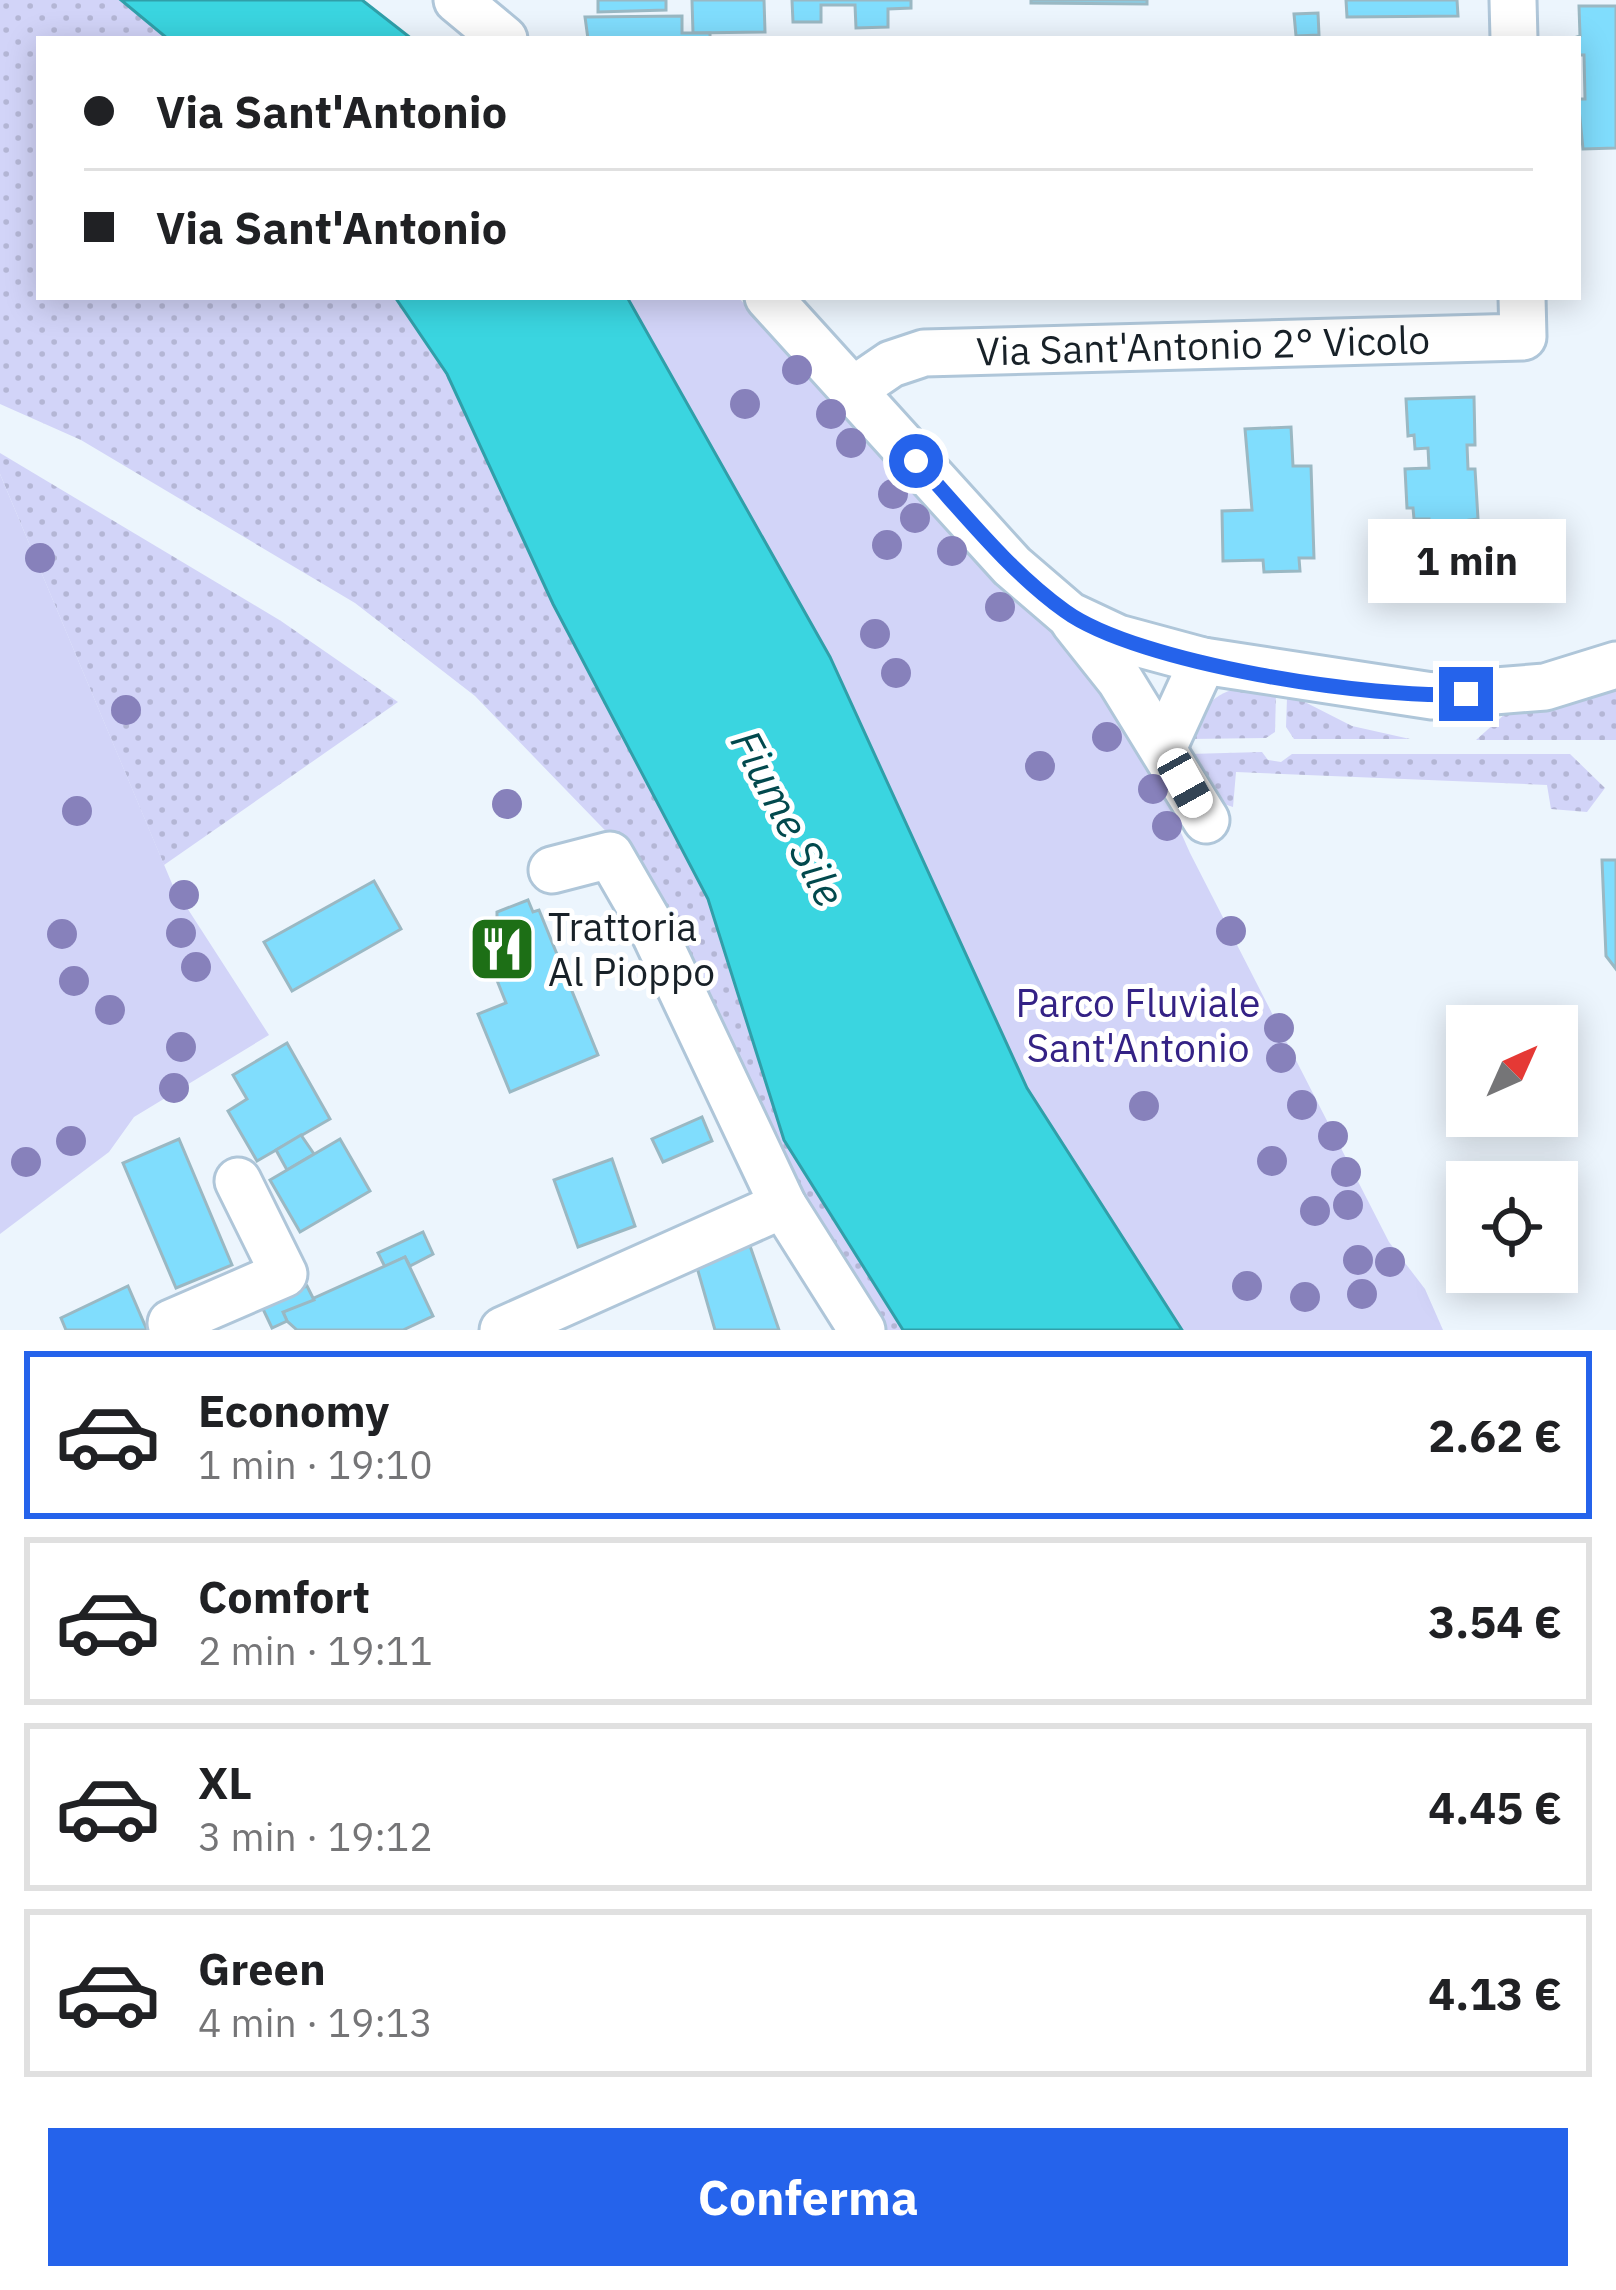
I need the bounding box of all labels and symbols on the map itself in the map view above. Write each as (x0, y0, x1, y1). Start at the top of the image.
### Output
street label: Via Sant'Antonio 2° Vicolo (975, 313, 1431, 377)
route start (889, 434, 943, 488)
callout: 1 min (1367, 520, 1565, 604)
route end (1439, 667, 1493, 721)
water label: Fiume Sile (719, 720, 858, 916)
car (1152, 743, 1218, 823)
place label: Trattoria Al Pioppo (548, 901, 715, 997)
restaurant icon: Trattoria Al Pioppo (467, 914, 537, 984)
park label: Parco Fluviale Sant'Antonio (1016, 977, 1260, 1073)
north arrow (1446, 1005, 1578, 1137)

